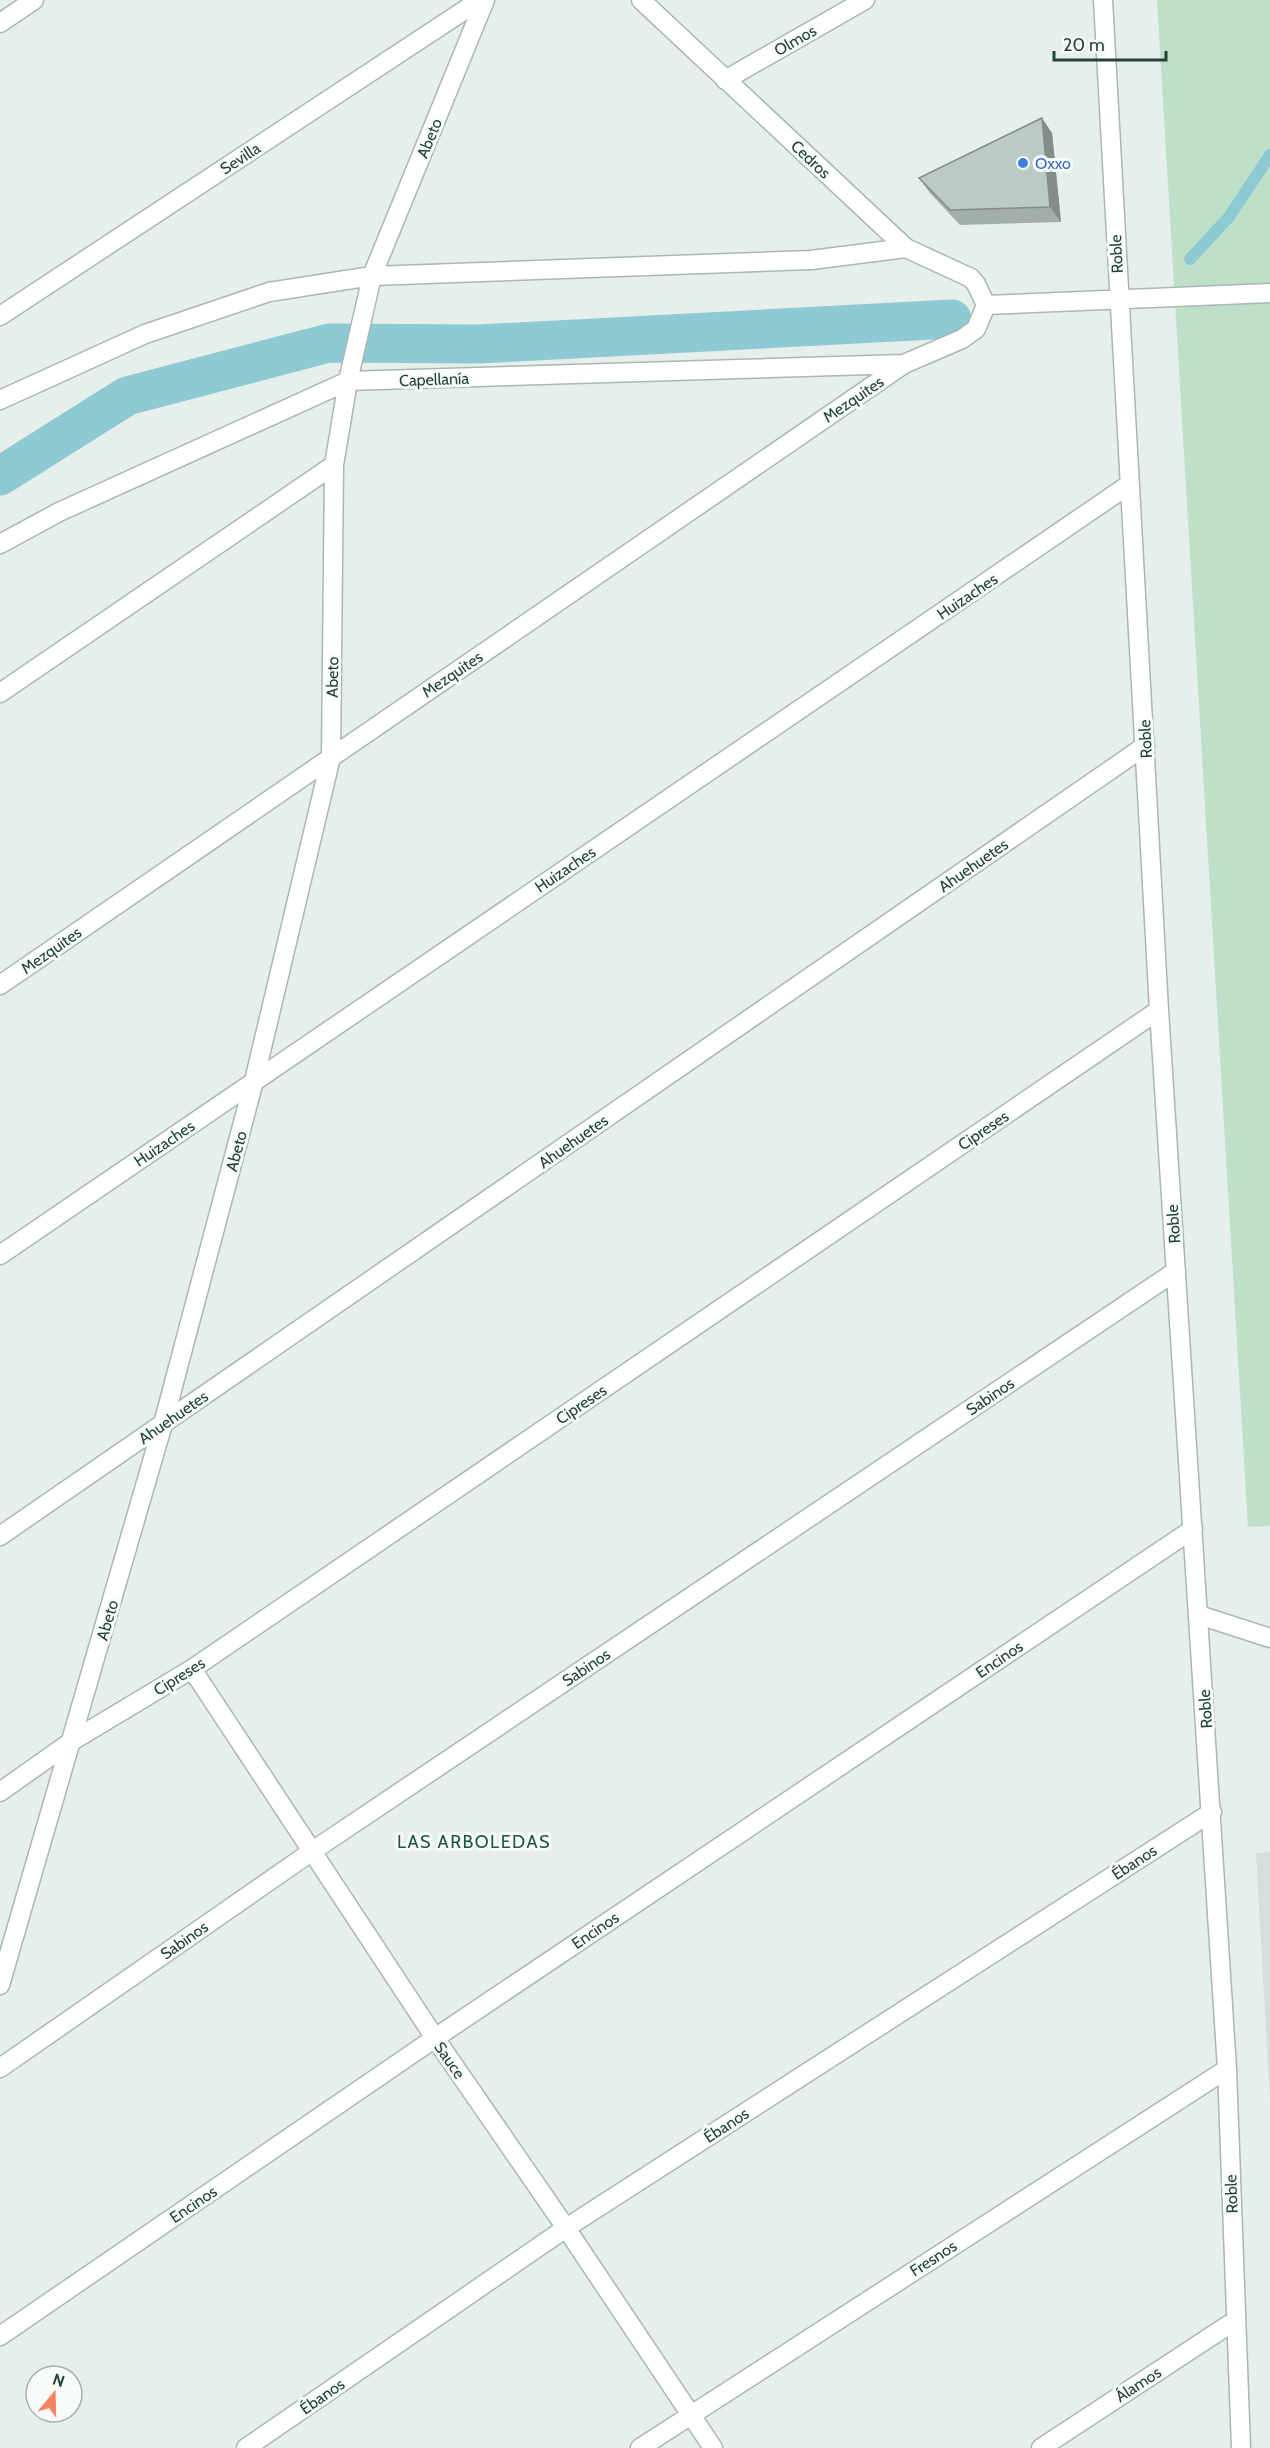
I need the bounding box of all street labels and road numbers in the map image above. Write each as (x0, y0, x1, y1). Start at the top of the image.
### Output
street label: Olmos (771, 21, 820, 60)
street label: Abeto (413, 115, 446, 161)
street label: Cedros (787, 136, 835, 183)
street label: Sevilla (217, 138, 264, 178)
street label: Roble (1106, 234, 1127, 274)
street label: Capellanía (399, 369, 470, 390)
street label: Mezquites (819, 372, 888, 427)
street label: Huizaches (933, 569, 1001, 624)
street label: Mezquites (418, 647, 487, 702)
street label: Abeto (323, 656, 342, 698)
street label: Roble (1135, 719, 1156, 759)
street label: Ahuehuetes (935, 834, 1012, 896)
street label: Huizaches (531, 842, 599, 897)
street label: Mezquites (18, 923, 85, 978)
street label: Cipreses (954, 1106, 1013, 1154)
street label: Ahuehuetes (535, 1110, 612, 1172)
street label: Huizaches (130, 1116, 198, 1171)
street label: Abeto (222, 1129, 251, 1173)
street label: Roble (1163, 1204, 1184, 1244)
street label: Sabinos (963, 1373, 1018, 1419)
street label: Cipreses (552, 1380, 611, 1428)
street label: Ahuehuetes (135, 1386, 212, 1448)
street label: Abeto (93, 1598, 122, 1642)
street label: Encinos (972, 1637, 1027, 1682)
street label: Sabinos (559, 1644, 614, 1690)
street label: Cipreses (150, 1653, 209, 1700)
street label: Roble (1195, 1689, 1216, 1729)
street label: Ébanos (1108, 1841, 1161, 1884)
street label: Encinos (568, 1908, 623, 1953)
street label: Sabinos (157, 1917, 212, 1964)
street label: Sauce (430, 2038, 469, 2082)
street label: Ébanos (700, 2104, 753, 2147)
street label: Roble (1221, 2174, 1242, 2214)
street label: Encinos (166, 2182, 221, 2227)
street label: Fresnos (906, 2236, 960, 2280)
street label: Álamos (1112, 2362, 1165, 2406)
street label: Ébanos (296, 2374, 348, 2418)

